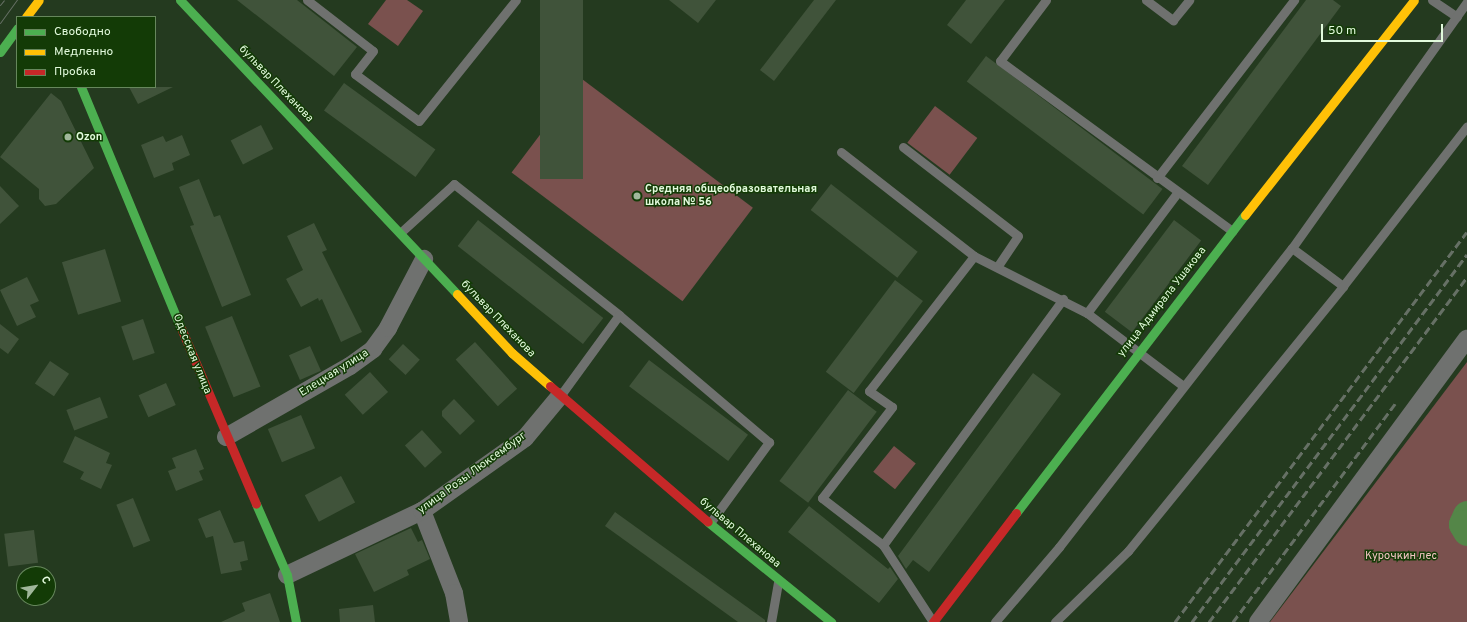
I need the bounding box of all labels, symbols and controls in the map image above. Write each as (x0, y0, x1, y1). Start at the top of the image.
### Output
legend (16, 16, 156, 88)
scale bar (1323, 16, 1445, 42)
text: 50 m (1328, 23, 1356, 39)
text: Свободно (54, 24, 111, 40)
street label: бульвар Плеханова (236, 43, 316, 125)
text: Медленно (54, 44, 113, 60)
text: Пробка (54, 64, 96, 80)
place label: Ozon (76, 130, 102, 144)
marker: Ozon (63, 132, 73, 142)
place label: Средняя общеобразовательная школа № 56 (645, 183, 817, 209)
marker: Средняя общеобразовательная школа № 56 (632, 191, 642, 201)
street label: улица Адмирала Ушакова (1115, 244, 1209, 360)
street label: бульвар Плеханова (458, 278, 538, 360)
street label: Одесская улица (170, 312, 214, 396)
street label: Елецкая улица (297, 347, 371, 399)
street label: улица Розы Люксембург (415, 429, 529, 517)
street label: бульвар Плеханова (697, 495, 783, 571)
park label: Курочкин лес (1365, 549, 1437, 563)
north arrow (16, 566, 56, 606)
text: С (38, 574, 53, 587)

